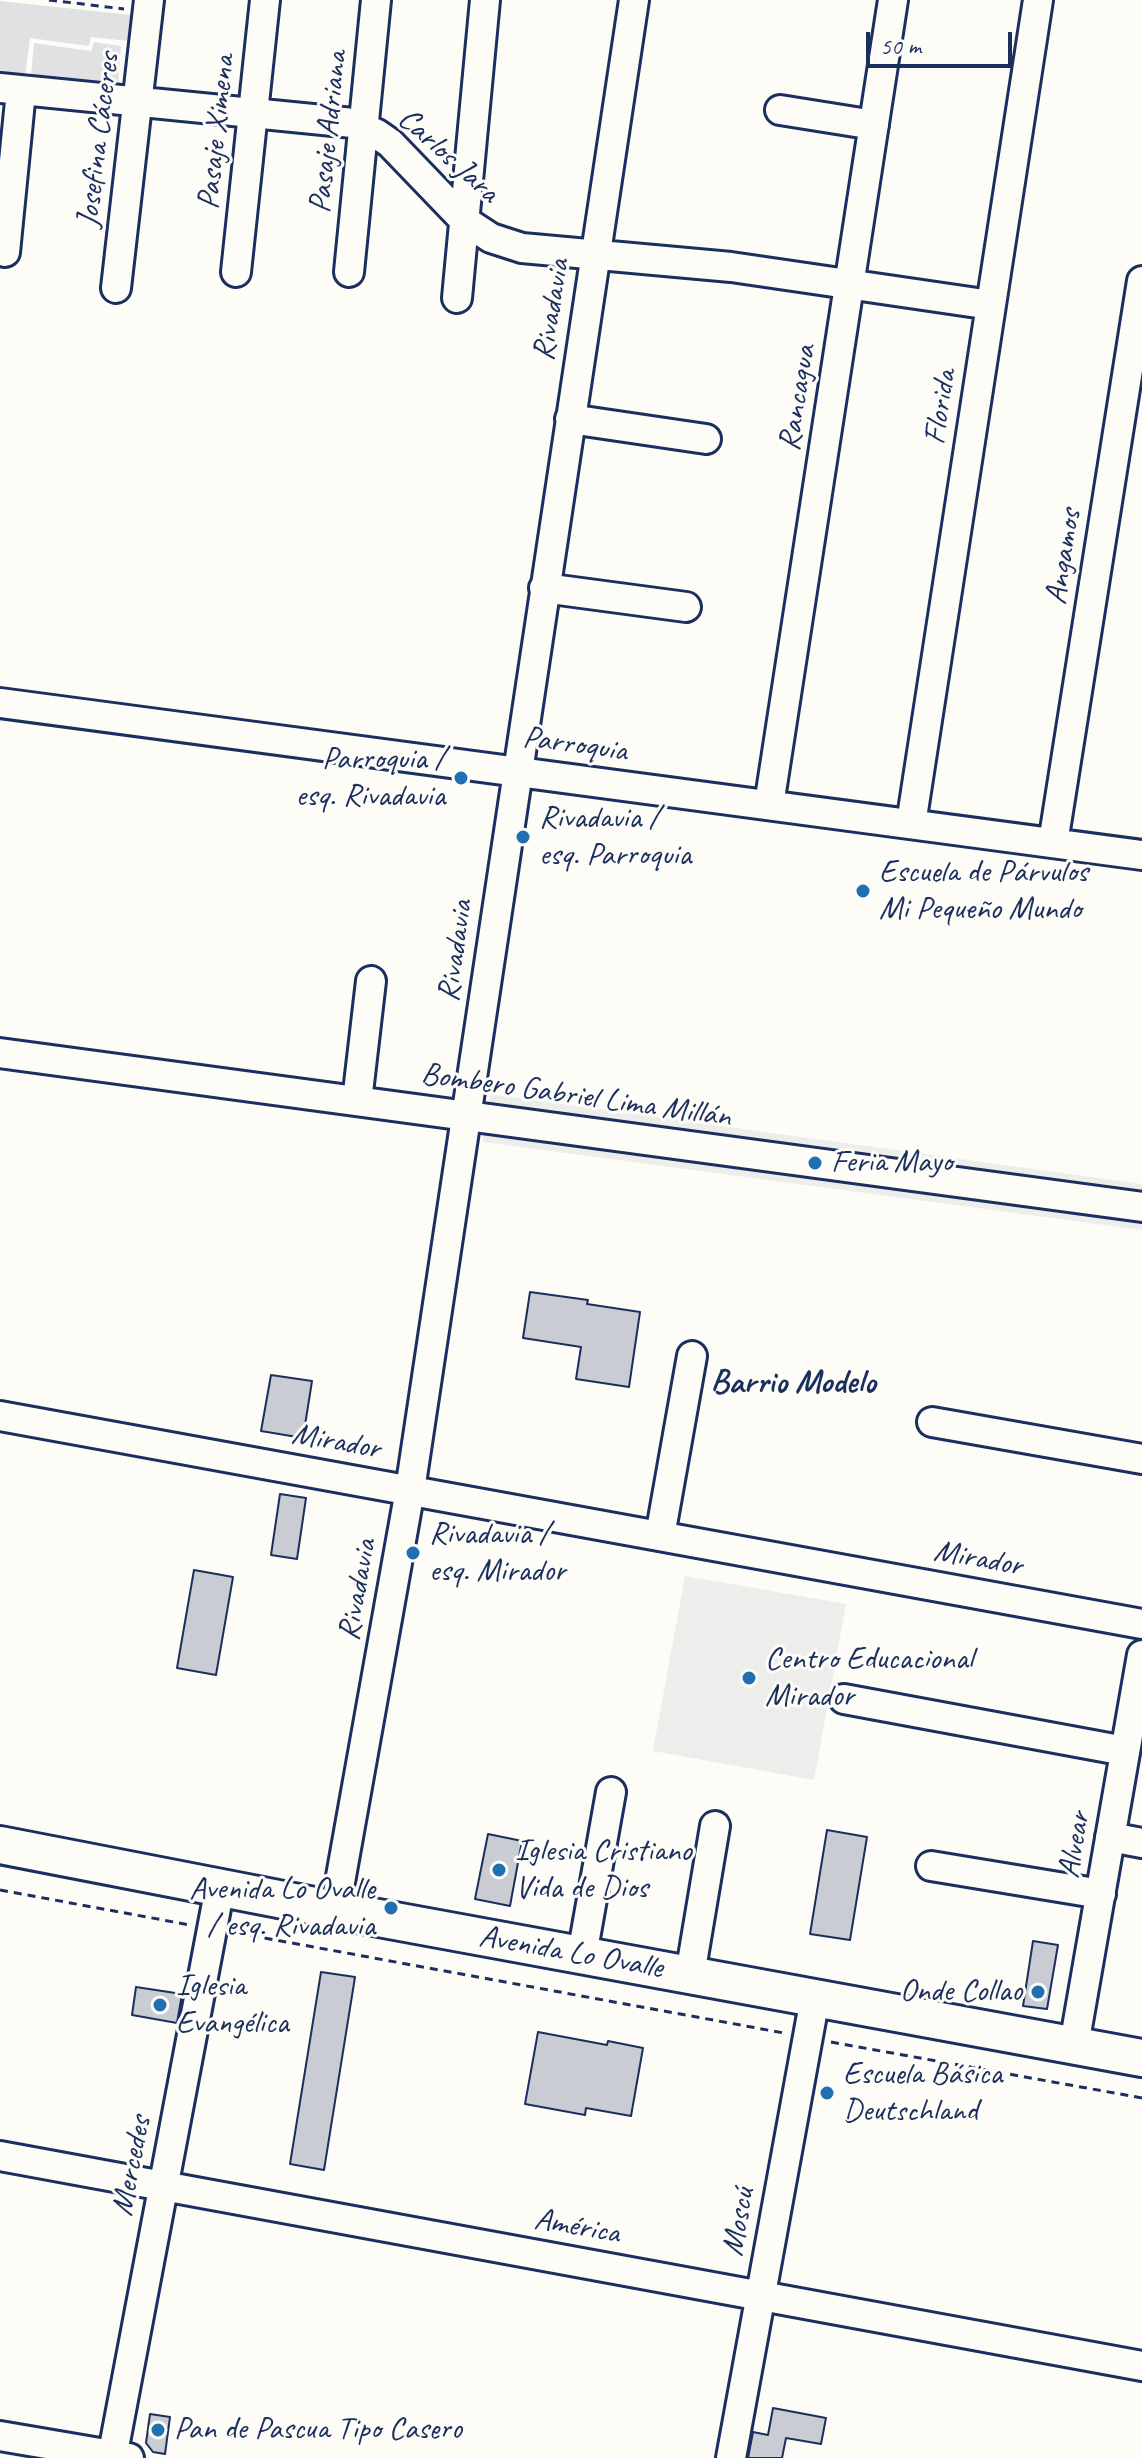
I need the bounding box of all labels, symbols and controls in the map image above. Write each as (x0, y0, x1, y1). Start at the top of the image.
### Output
scale bar (870, 16, 1016, 66)
text: 50 m (880, 31, 921, 61)
street label: Pasaje Adriana (301, 49, 357, 215)
street label: Josefina Cáceres (69, 50, 129, 230)
street label: Pasaje Ximena (190, 53, 244, 211)
street label: Carlos Jara (389, 100, 507, 212)
street label: Rivadavia (525, 257, 579, 363)
street label: Rancagua (771, 342, 825, 454)
street label: Florida (916, 367, 966, 447)
street label: Angamos (1038, 507, 1090, 607)
street label: Parroquia (521, 719, 629, 771)
place label: Parroquia / esq. Rivadavia (296, 741, 445, 816)
marker: Parroquia / esq. Rivadavia (452, 769, 470, 787)
place label: Rivadavia / esq. Parroquia (539, 800, 691, 875)
marker: Rivadavia / esq. Parroquia (514, 828, 532, 846)
place label: Escuela de Párvulos Mi Pequeño Mundo (879, 854, 1088, 929)
marker: Escuela de Párvulos Mi Pequeño Mundo (854, 882, 872, 900)
street label: Rivadavia (430, 898, 482, 1004)
street label: Bombero Gabriel Lima Millán (419, 1055, 733, 1137)
place label: Feria Mayo (831, 1144, 952, 1182)
marker: Feria Mayo (806, 1154, 824, 1172)
district label: Barrio Modelo (710, 1363, 876, 1403)
street label: Mirador (289, 1415, 383, 1469)
place label: Rivadavia / esq. Mirador (429, 1516, 566, 1591)
street label: Mirador (931, 1532, 1025, 1586)
street label: Rivadavia (330, 1536, 386, 1644)
marker: Rivadavia / esq. Mirador (404, 1544, 422, 1562)
place label: Centro Educacional Mirador (765, 1641, 973, 1716)
marker: Centro Educacional Mirador (740, 1669, 758, 1687)
street label: Alvear (1050, 1809, 1100, 1881)
place label: Iglesia Cristiano Vida de Dios (515, 1833, 691, 1908)
marker: Iglesia Cristiano Vida de Dios (490, 1861, 508, 1879)
place label: Avenida Lo Ovalle / esq. Rivadavia (189, 1871, 375, 1946)
marker: Avenida Lo Ovalle / esq. Rivadavia (382, 1899, 400, 1917)
street label: Avenida Lo Ovalle (476, 1918, 666, 1988)
place label: Iglesia Evangélica (176, 1968, 288, 2043)
place label: Onde Collao (900, 1973, 1022, 2011)
marker: Onde Collao (1029, 1983, 1047, 2001)
marker: Iglesia Evangélica (151, 1996, 169, 2014)
place label: Escuela Básica Deutschland (843, 2056, 1002, 2131)
marker: Escuela Básica Deutschland (818, 2084, 836, 2102)
street label: Mercedes (104, 2113, 160, 2219)
street label: Moscú (714, 2185, 764, 2259)
street label: América (531, 2201, 623, 2253)
place label: Pan de Pascua Tipo Casero (174, 2411, 462, 2449)
marker: Pan de Pascua Tipo Casero (149, 2421, 167, 2439)

